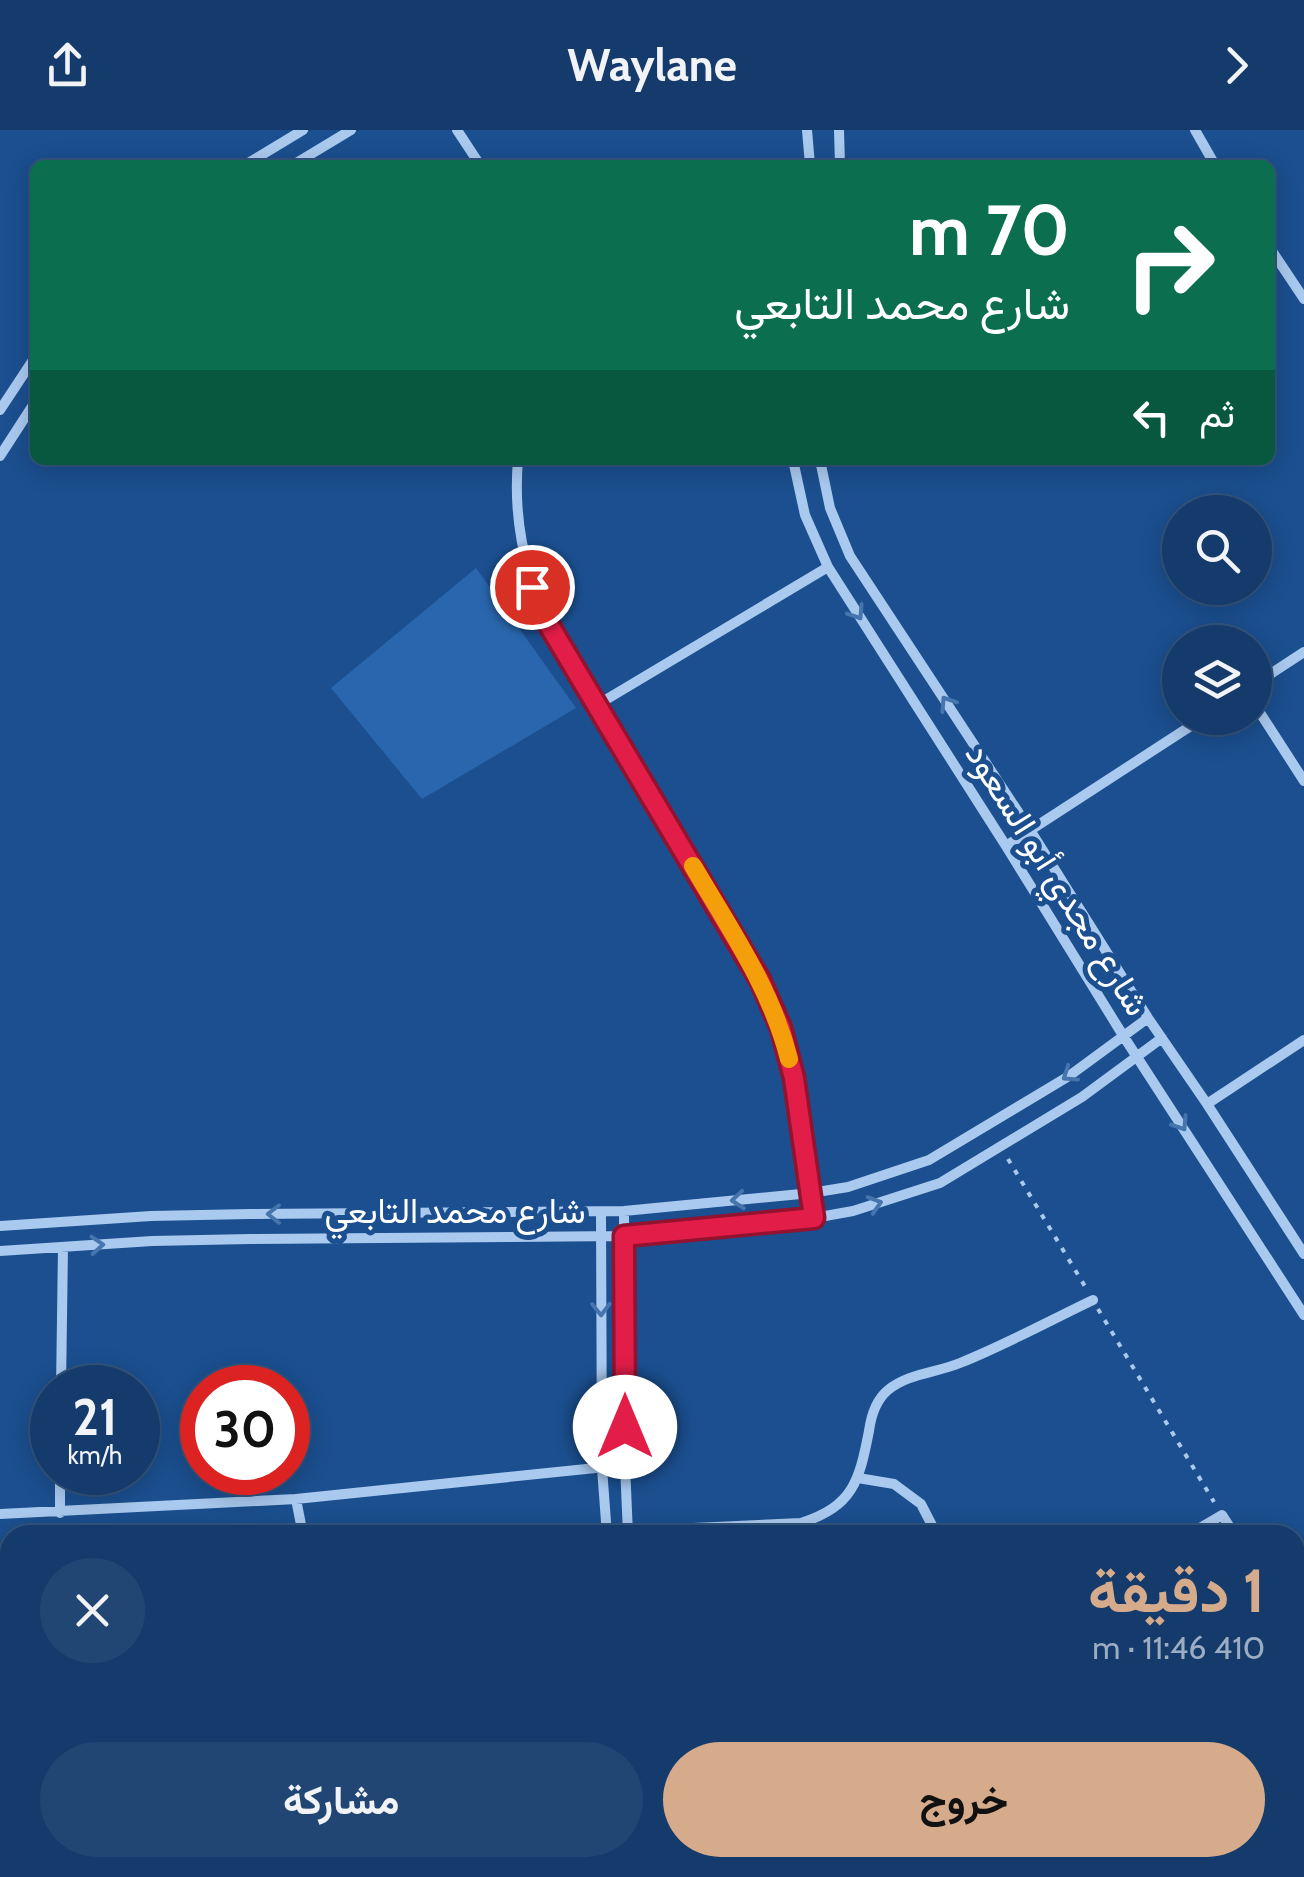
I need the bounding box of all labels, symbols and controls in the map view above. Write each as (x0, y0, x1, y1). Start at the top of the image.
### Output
icon: share (40, 38, 95, 93)
text: Waylane (567, 38, 737, 92)
icon: forward (1209, 38, 1264, 93)
text: 70 m (909, 187, 1070, 273)
icon: right (1105, 200, 1235, 330)
text: شارع محمد التابعي (734, 276, 1070, 330)
icon: left (1124, 390, 1179, 445)
text: ثم (1199, 390, 1235, 437)
map controls (1162, 495, 1272, 735)
button: search (1162, 495, 1272, 605)
pin (490, 545, 575, 630)
icon: arrive (505, 560, 560, 615)
one-way arrow (844, 602, 863, 620)
button: layers (1162, 625, 1272, 735)
one-way arrow (940, 695, 959, 713)
street label: شارع مجدي أبو السعود (950, 734, 1159, 1028)
one-way arrow (1061, 1063, 1080, 1081)
one-way arrow (1168, 1113, 1187, 1131)
street label: شارع محمد التابعي (324, 1189, 586, 1240)
one-way arrow (730, 1189, 746, 1211)
one-way arrow (865, 1195, 882, 1216)
one-way arrow (265, 1203, 280, 1225)
one-way arrow (90, 1235, 106, 1256)
one-way arrow (590, 1302, 612, 1318)
speed limit sign: 30 (180, 1365, 310, 1495)
position arrow (573, 1375, 677, 1479)
text: 21 (73, 1387, 117, 1448)
text: km/h (68, 1440, 122, 1470)
text: 1 دقيقة (1088, 1554, 1265, 1627)
button: close (40, 1558, 145, 1663)
text: 410 m · 11:46 (1092, 1628, 1265, 1667)
button: مشاركة (40, 1742, 643, 1857)
button: خروج (663, 1742, 1265, 1857)

